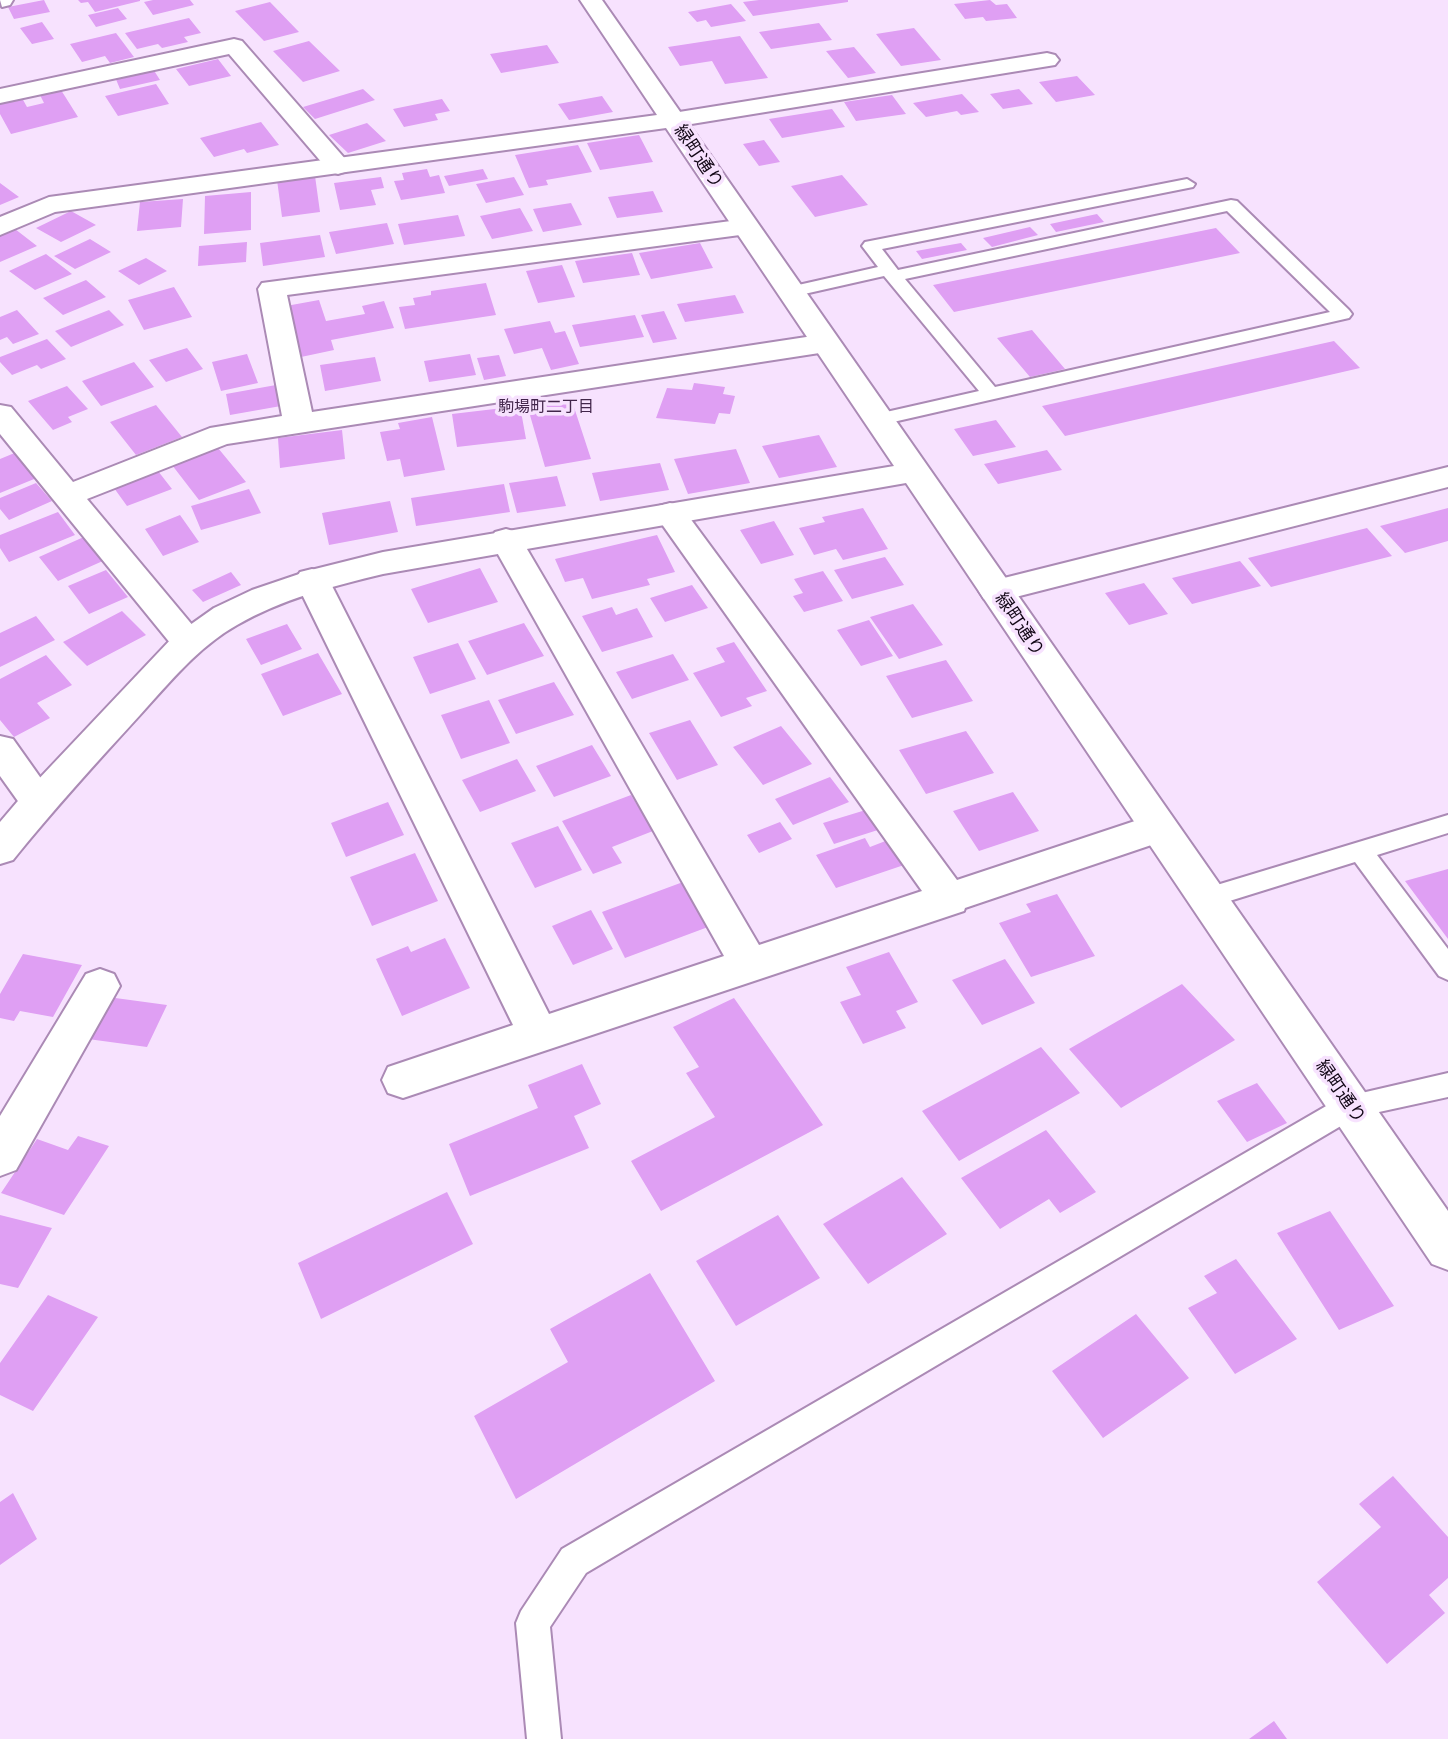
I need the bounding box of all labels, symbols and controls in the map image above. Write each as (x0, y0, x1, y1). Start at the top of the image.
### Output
street label: 緑町通り (669, 121, 727, 193)
district label: 駒場町二丁目 (498, 398, 594, 418)
street label: 緑町通り (990, 589, 1048, 661)
street label: 緑町通り (1311, 1056, 1369, 1128)

